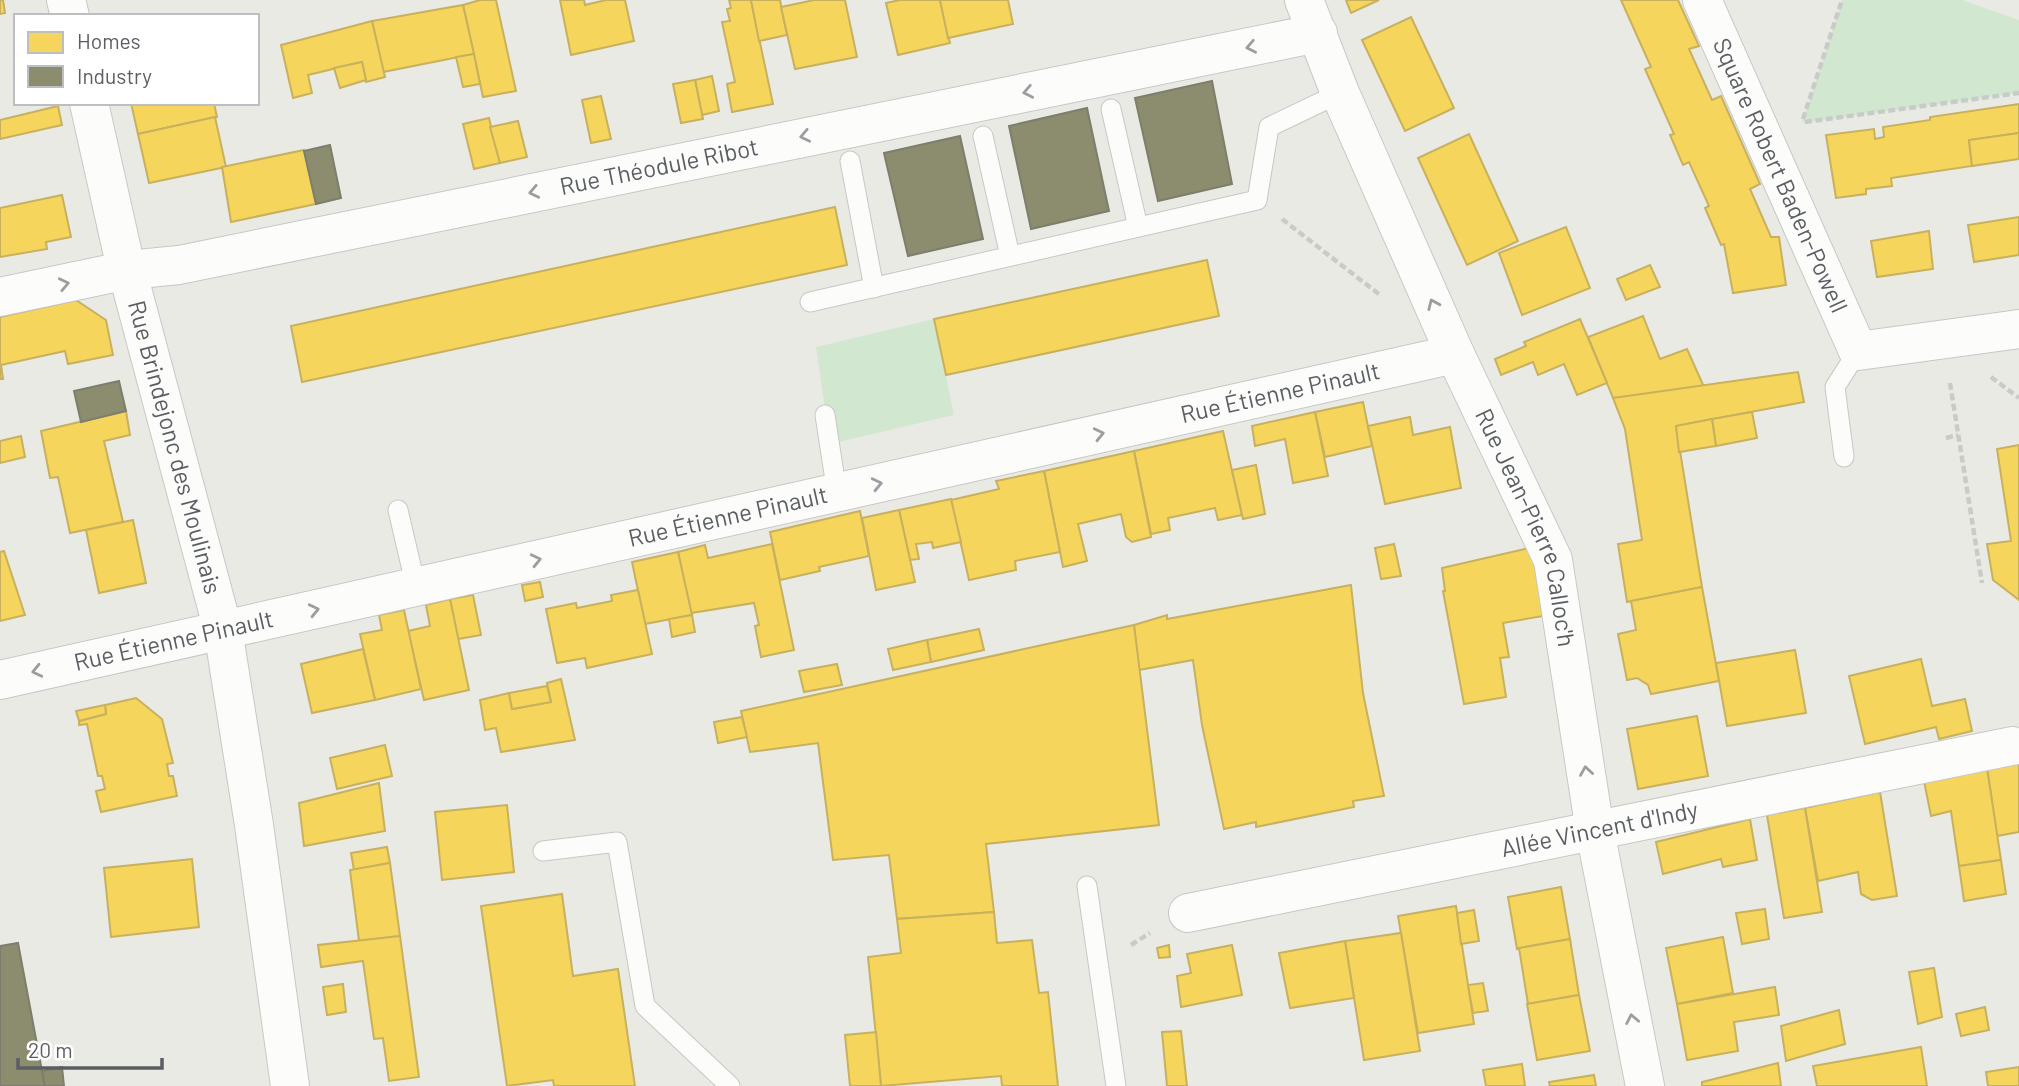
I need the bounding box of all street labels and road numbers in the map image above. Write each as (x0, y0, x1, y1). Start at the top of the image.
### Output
street label: Square Robert Baden-Powell (1708, 33, 1855, 317)
street label: Rue Théodule Ribot (557, 131, 761, 200)
street label: Rue Brindejonc des Moulinais (123, 297, 229, 597)
street label: Rue Étienne Pinault (1178, 355, 1382, 428)
street label: Rue Jean-Pierre Calloc'h (1470, 403, 1582, 649)
street label: Rue Étienne Pinault (625, 479, 830, 552)
street label: Rue Étienne Pinault (71, 603, 276, 676)
street label: Allée Vincent d'Indy (1498, 794, 1700, 862)

